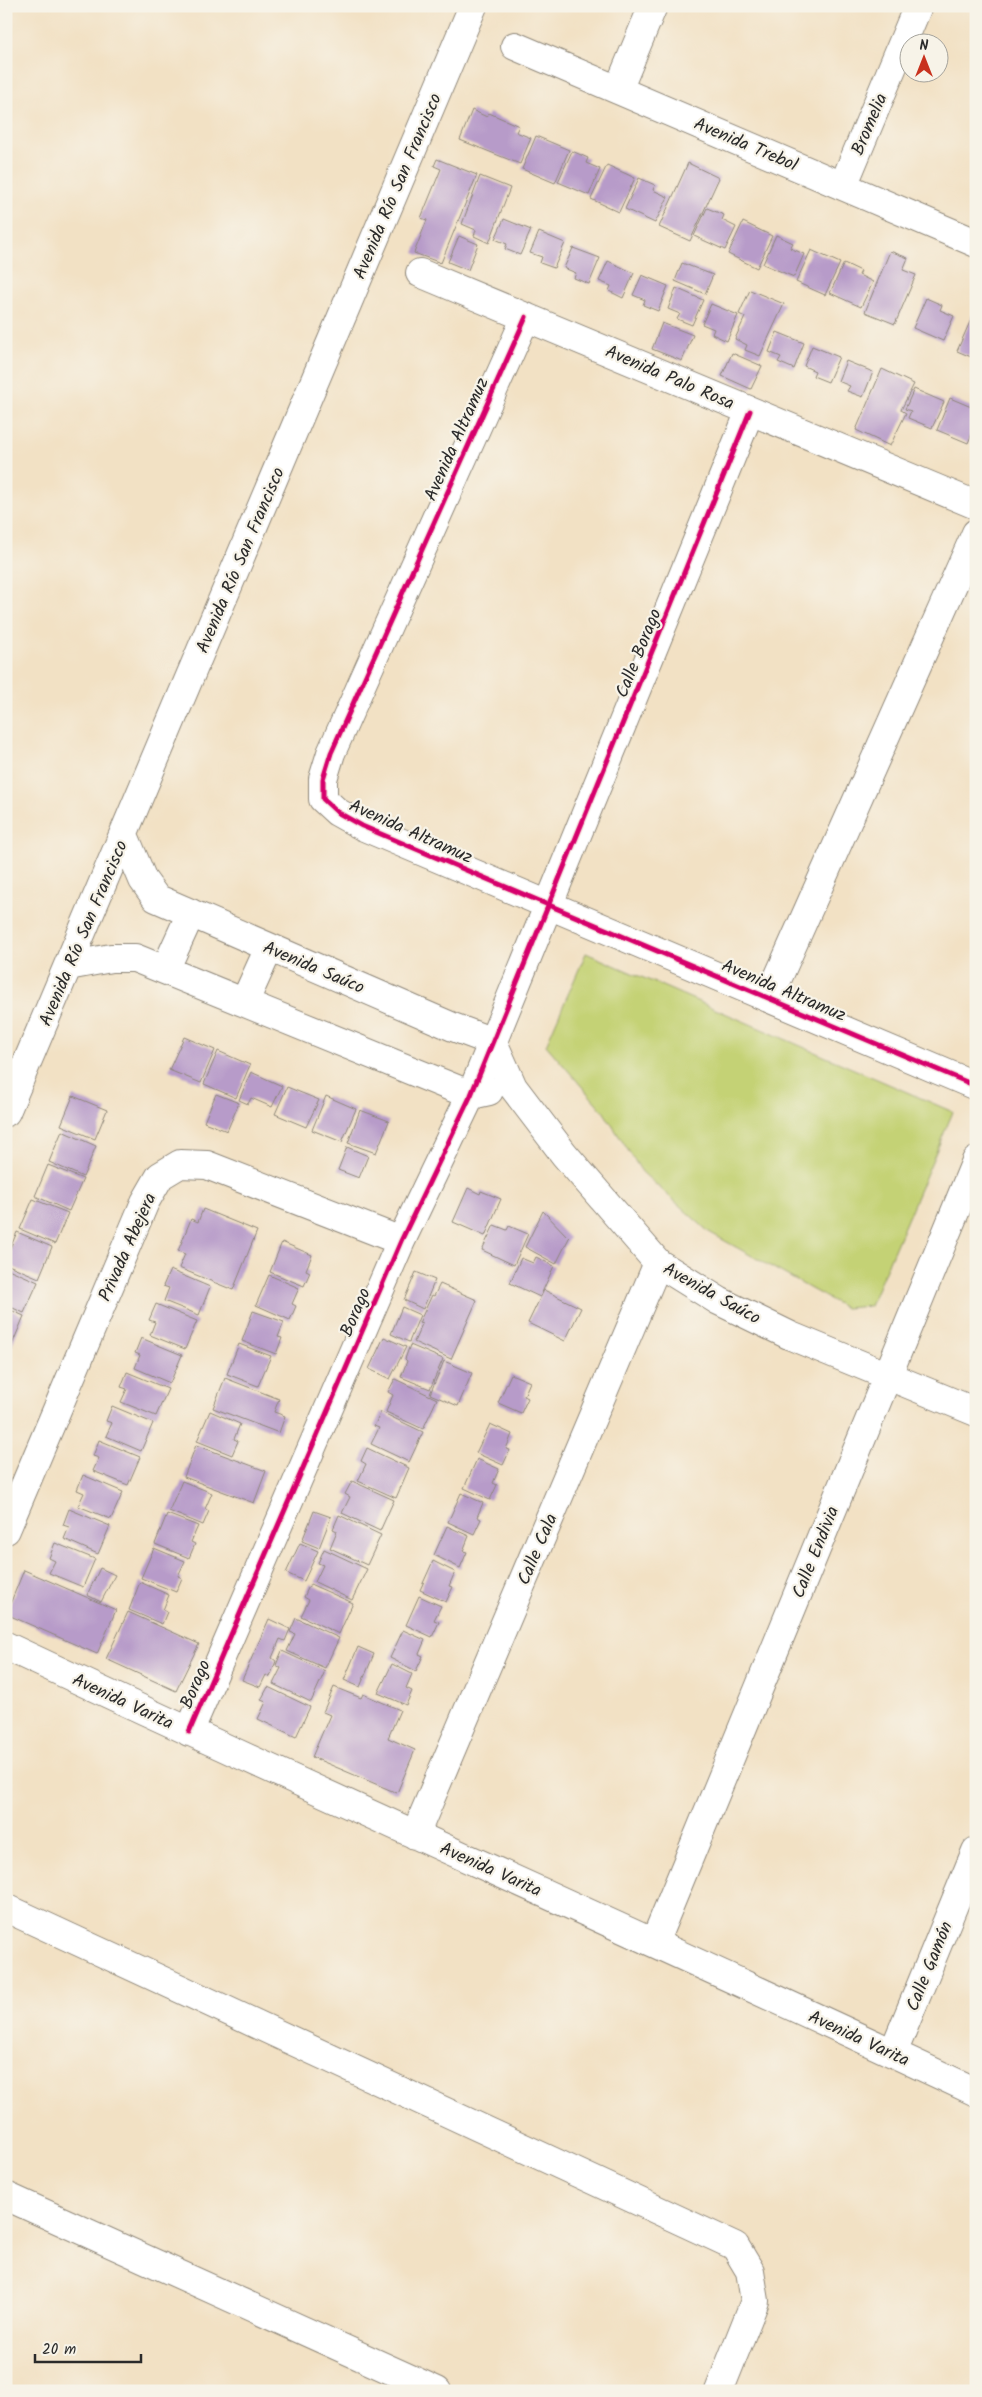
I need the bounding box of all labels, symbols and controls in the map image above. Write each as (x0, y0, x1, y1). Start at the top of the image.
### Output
north arrow (900, 32, 950, 82)
text: N (920, 35, 929, 57)
street label: Avenida Río San Francisco (346, 89, 451, 284)
street label: Bromelia (844, 89, 896, 160)
street label: Avenida Trebol (689, 110, 803, 181)
street label: Avenida Palo Rosa (600, 338, 739, 419)
street label: Avenida Altramuz (417, 373, 498, 506)
street label: Avenida Río San Francisco (189, 463, 294, 658)
street label: Calle Borago (608, 605, 670, 703)
street label: Avenida Altramuz (344, 792, 477, 873)
street label: Avenida Río San Francisco (32, 836, 137, 1031)
street label: Avenida Saúco (258, 934, 369, 1003)
street label: Avenida Altramuz (717, 952, 850, 1031)
street label: Privada Abejera (91, 1189, 165, 1307)
street label: Avenida Saúco (657, 1255, 766, 1333)
street label: Borago (333, 1284, 380, 1342)
street label: Calle Endivia (785, 1502, 848, 1603)
street label: Calle Cala (510, 1509, 566, 1590)
street label: Borago (173, 1656, 220, 1714)
street label: Avenida Varita (67, 1666, 178, 1738)
street label: Avenida Varita (435, 1835, 546, 1906)
street label: Calle Gamón (899, 1917, 962, 2016)
street label: Avenida Varita (803, 2003, 914, 2075)
scale bar (35, 2332, 141, 2364)
text: 20 m (42, 2338, 76, 2362)

